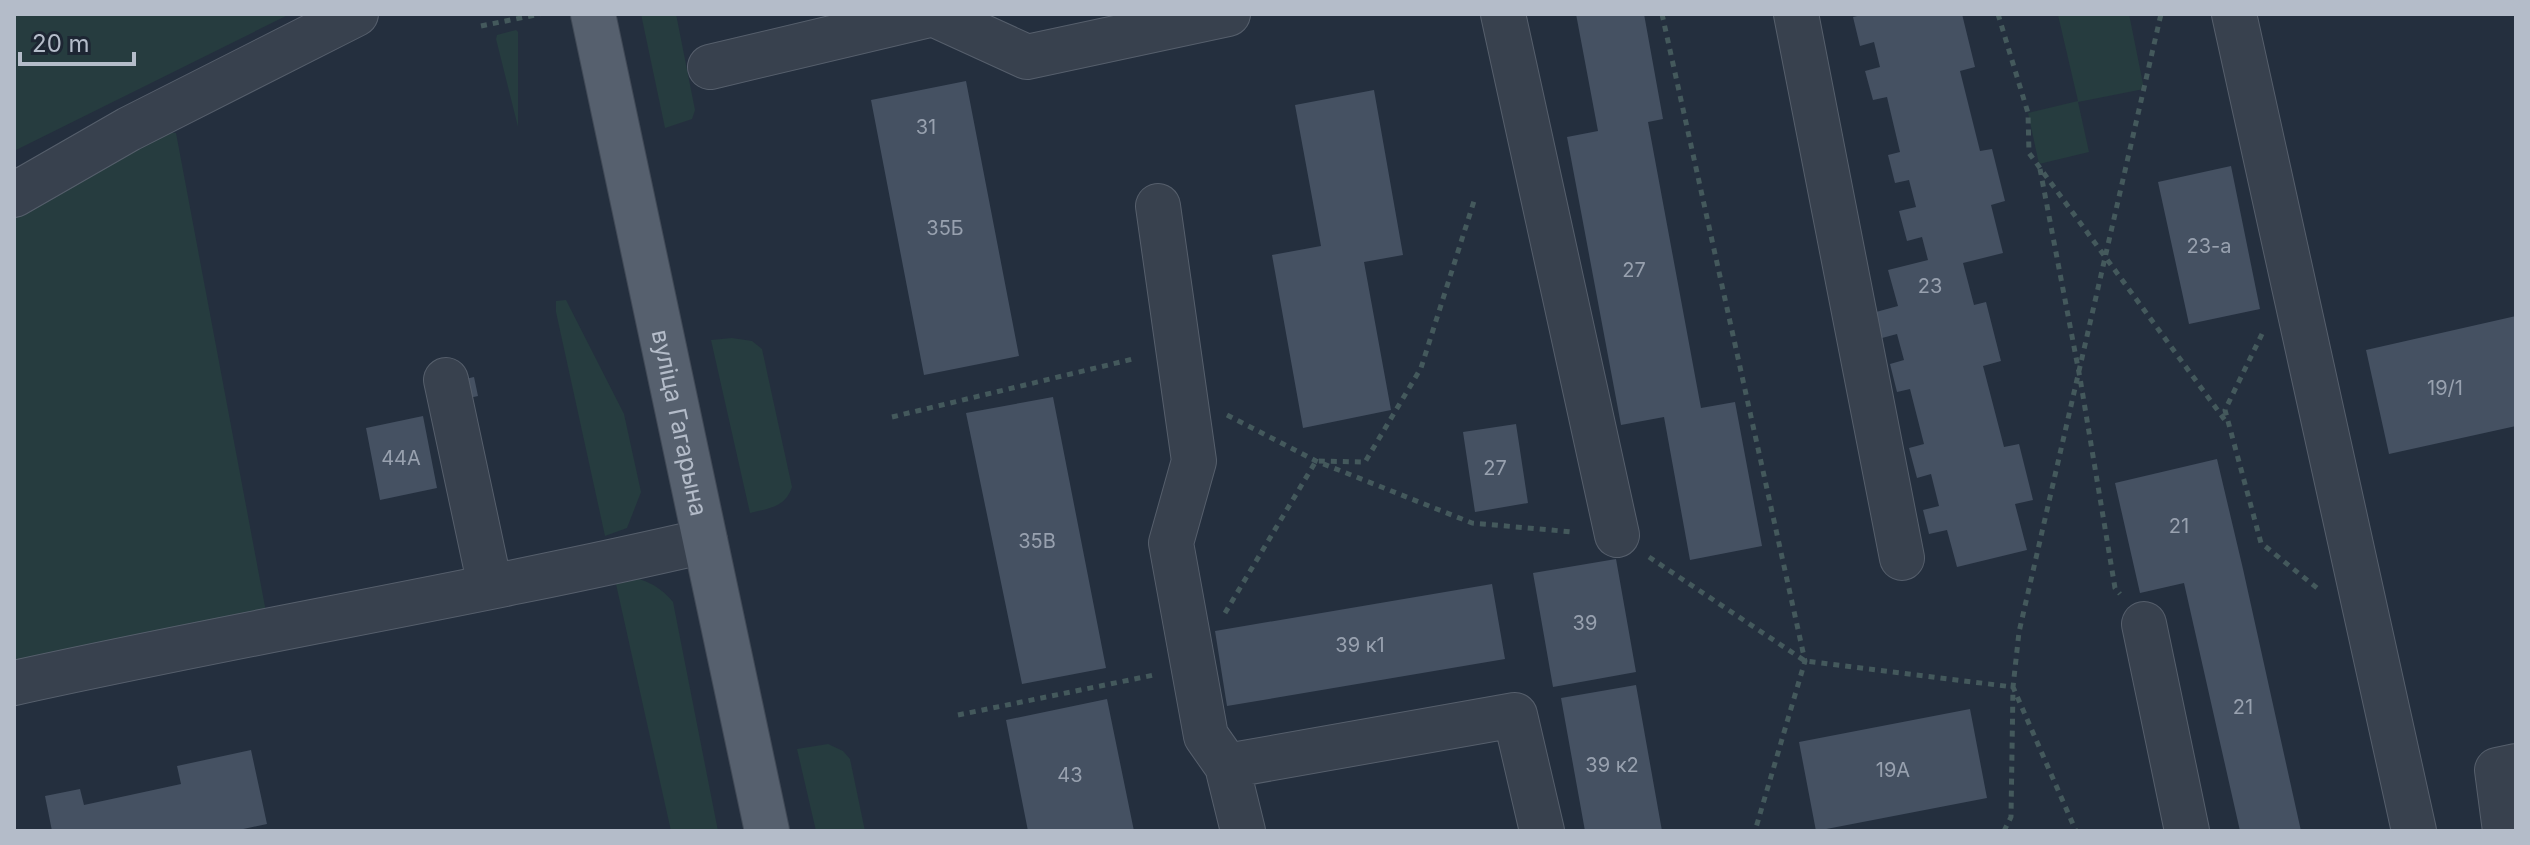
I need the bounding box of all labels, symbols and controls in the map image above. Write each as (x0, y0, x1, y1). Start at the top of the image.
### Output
scale bar (20, 16, 134, 66)
text: 20 m (32, 29, 90, 58)
house number: 31 (916, 115, 936, 139)
house number: 35Б (926, 216, 964, 240)
house number: 23-а (2187, 234, 2231, 258)
house number: 27 (1622, 258, 1646, 282)
house number: 23 (1918, 274, 1942, 298)
street label: вуліца Гагарына (646, 327, 714, 519)
house number: 19/1 (2427, 376, 2463, 400)
house number: 44А (381, 446, 421, 470)
house number: 27 (1483, 456, 1507, 480)
house number: 21 (2169, 514, 2189, 538)
house number: 35В (1018, 529, 1056, 553)
house number: 39 (1573, 611, 1597, 635)
house number: 39 к1 (1335, 633, 1385, 657)
house number: 21 (2233, 695, 2253, 719)
house number: 39 к2 (1585, 753, 1639, 777)
house number: 19А (1876, 758, 1910, 782)
house number: 43 (1057, 763, 1083, 787)

